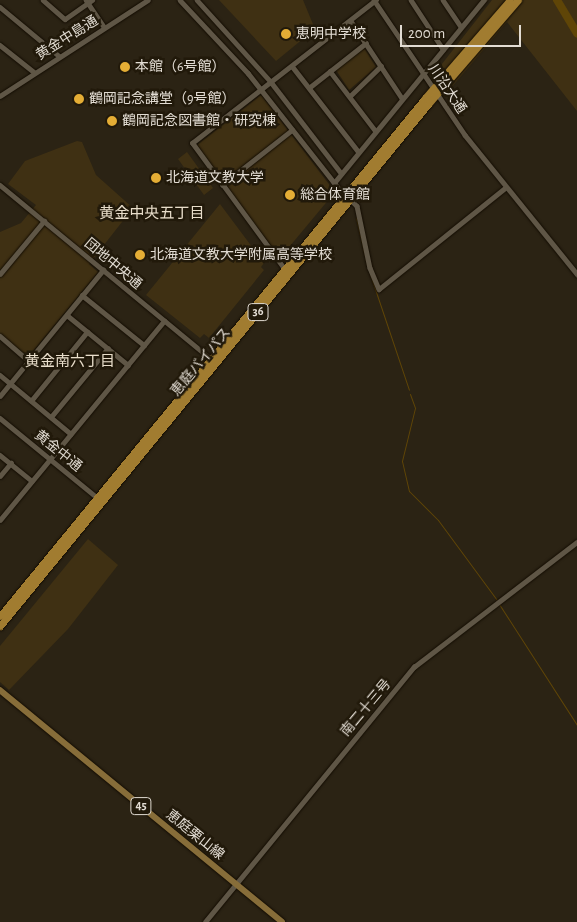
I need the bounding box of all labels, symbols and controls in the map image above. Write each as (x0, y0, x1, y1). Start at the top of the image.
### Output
street label: 黄金中島通 (33, 12, 101, 64)
scale bar (402, 15, 523, 47)
place label: 恵明中学校 (296, 26, 366, 42)
text: 200 m (408, 26, 445, 41)
marker: 恵明中学校 (280, 28, 292, 40)
place label: 本館（6号館） (135, 59, 226, 75)
marker: 本館（6号館） (119, 61, 131, 73)
street label: 川沿大通 (424, 61, 470, 117)
place label: 鶴岡記念講堂（9号館） (89, 91, 236, 107)
marker: 鶴岡記念講堂（9号館） (73, 93, 85, 105)
place label: 鶴岡記念図書館・研究棟 (122, 113, 276, 129)
marker: 鶴岡記念図書館・研究棟 (106, 115, 118, 127)
place label: 北海道文教大学 (166, 170, 264, 186)
marker: 北海道文教大学 (150, 172, 162, 184)
place label: 総合体育館 (300, 187, 370, 203)
marker: 総合体育館 (284, 189, 296, 201)
district label: 黄金中央五丁目 (100, 205, 204, 223)
street label: 団地中央通 (81, 235, 145, 293)
place label: 北海道文教大学附属高等学校 (150, 247, 332, 263)
marker: 北海道文教大学附属高等学校 (134, 249, 146, 261)
road number: 36 (247, 302, 269, 322)
street label: 恵庭バイパス (168, 324, 234, 400)
district label: 黄金南六丁目 (25, 353, 115, 371)
street label: 黄金中通 (31, 427, 85, 475)
street label: 南二十三号 (337, 676, 395, 740)
road number: 45 (130, 796, 152, 816)
street label: 恵庭栗山線 (163, 806, 227, 864)

